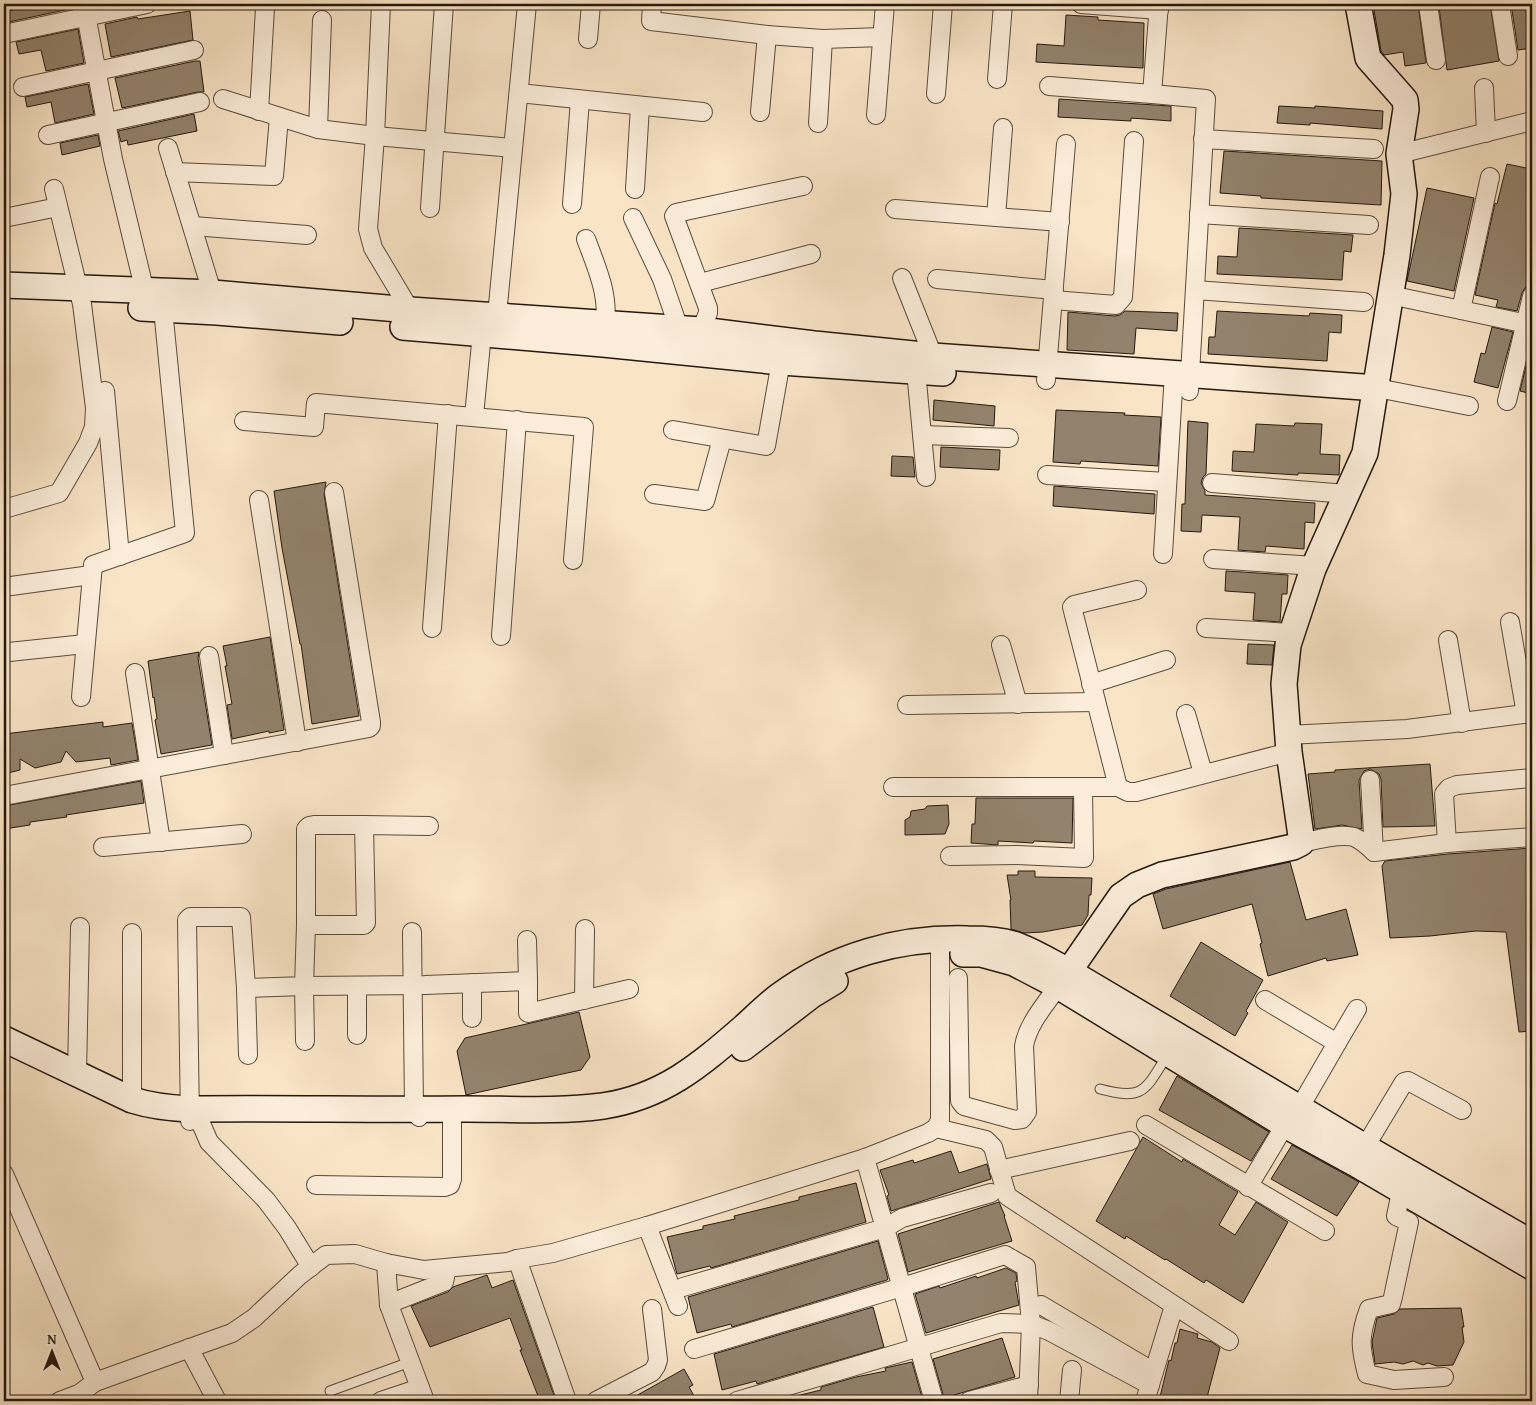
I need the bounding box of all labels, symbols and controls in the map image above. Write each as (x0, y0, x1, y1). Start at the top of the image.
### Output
north arrow (28, 1328, 78, 1378)
text: N (47, 1329, 57, 1349)

